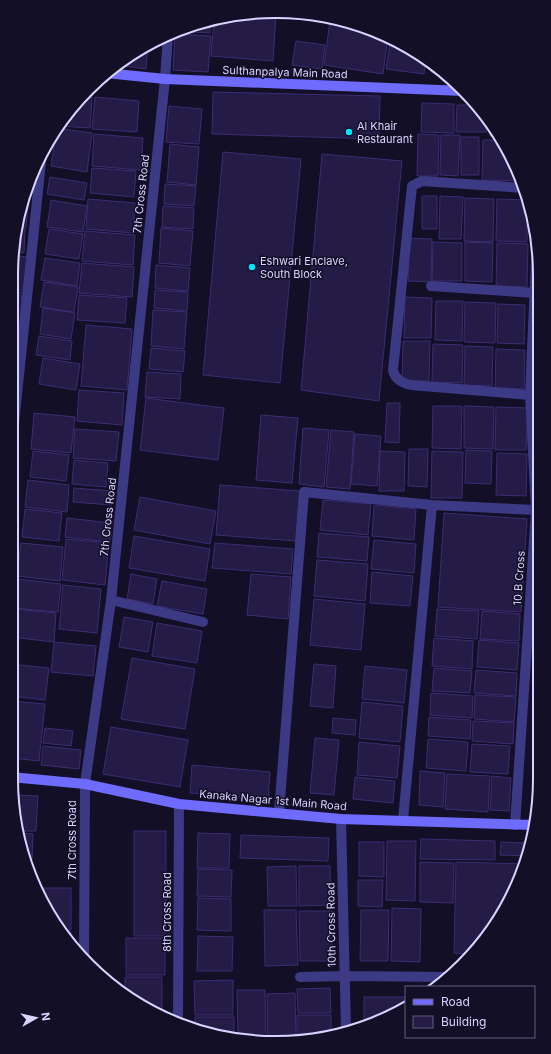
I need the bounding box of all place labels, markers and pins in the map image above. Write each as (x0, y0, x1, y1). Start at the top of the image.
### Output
place label: Al Khair Restaurant (357, 119, 413, 146)
marker: Al Khair Restaurant (344, 127, 354, 137)
place label: Eshwari Enclave, South Block (260, 254, 348, 281)
marker: Eshwari Enclave, South Block (247, 262, 257, 272)

